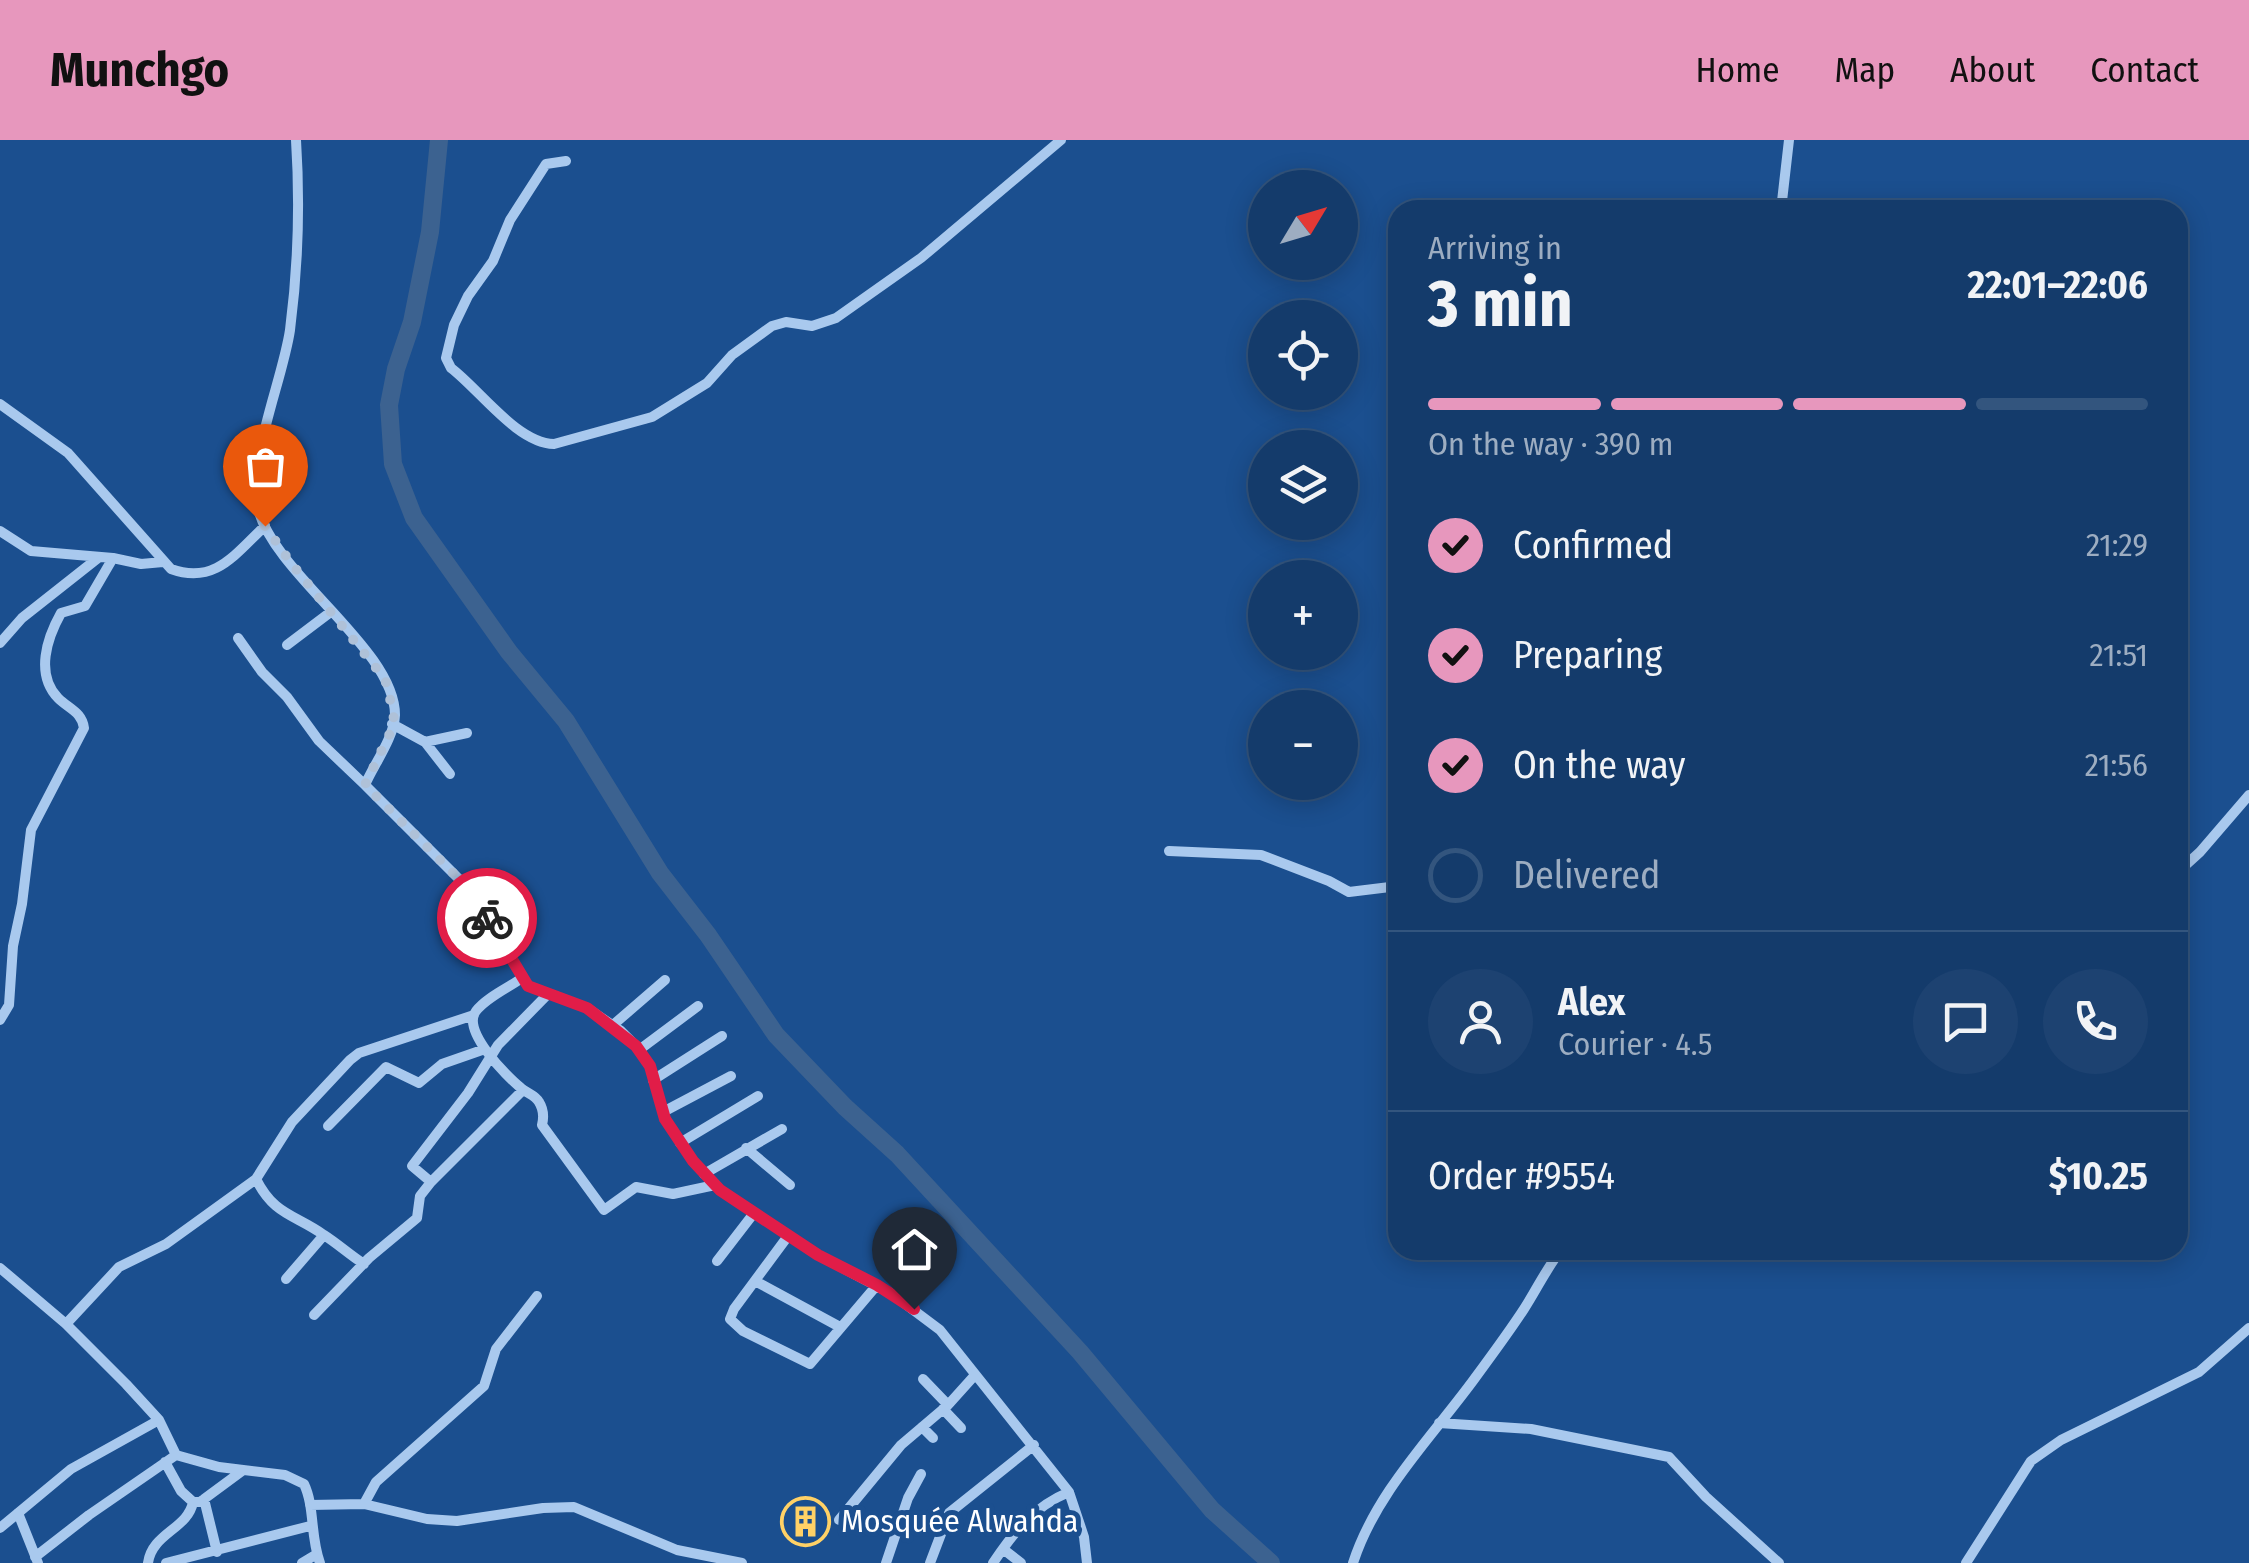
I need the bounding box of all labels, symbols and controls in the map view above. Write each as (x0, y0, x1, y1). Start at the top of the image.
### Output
text: Munchgo (50, 41, 229, 99)
text: Home (1696, 49, 1779, 91)
text: Map (1834, 49, 1895, 91)
text: About (1950, 49, 2035, 91)
text: Contact (2090, 49, 2199, 91)
north arrow (1248, 170, 1358, 280)
map controls (1248, 170, 1358, 800)
text: Arriving in (1428, 229, 1562, 267)
text: 22:01–22:06 (1967, 262, 2148, 308)
text: 3 min (1428, 265, 1573, 343)
button: locate (1248, 300, 1358, 410)
pin (223, 424, 308, 527)
text: On the way · 390 m (1428, 425, 1673, 463)
button: layers (1248, 430, 1358, 540)
icon: bag (238, 439, 293, 494)
icon: check (1428, 518, 1483, 573)
text: Confirmed (1513, 522, 1673, 568)
text: 21:29 (2086, 526, 2148, 564)
button: + (1248, 560, 1358, 670)
icon: check (1428, 628, 1483, 683)
text: Preparing (1513, 632, 1662, 678)
text: 21:51 (2090, 636, 2148, 674)
button: − (1248, 690, 1358, 800)
icon: check (1428, 738, 1483, 793)
text: On the way (1513, 742, 1685, 788)
text: 21:56 (2085, 746, 2148, 784)
text: Delivered (1513, 852, 1660, 898)
courier (437, 868, 537, 968)
icon: bike (460, 891, 515, 946)
button: person (1428, 969, 1533, 1074)
button: chat (1913, 969, 2018, 1074)
button: phone (2043, 969, 2148, 1074)
text: Alex (1558, 979, 1625, 1025)
text: Courier · 4.5 (1558, 1025, 1713, 1063)
text: Order #9554 (1428, 1153, 1615, 1199)
text: $10.25 (2049, 1153, 2148, 1199)
pin (872, 1207, 957, 1310)
icon: home (887, 1222, 942, 1277)
building icon: Mosquée Alwahda (780, 1495, 832, 1547)
place label: Mosquée Alwahda (841, 1502, 1078, 1540)

